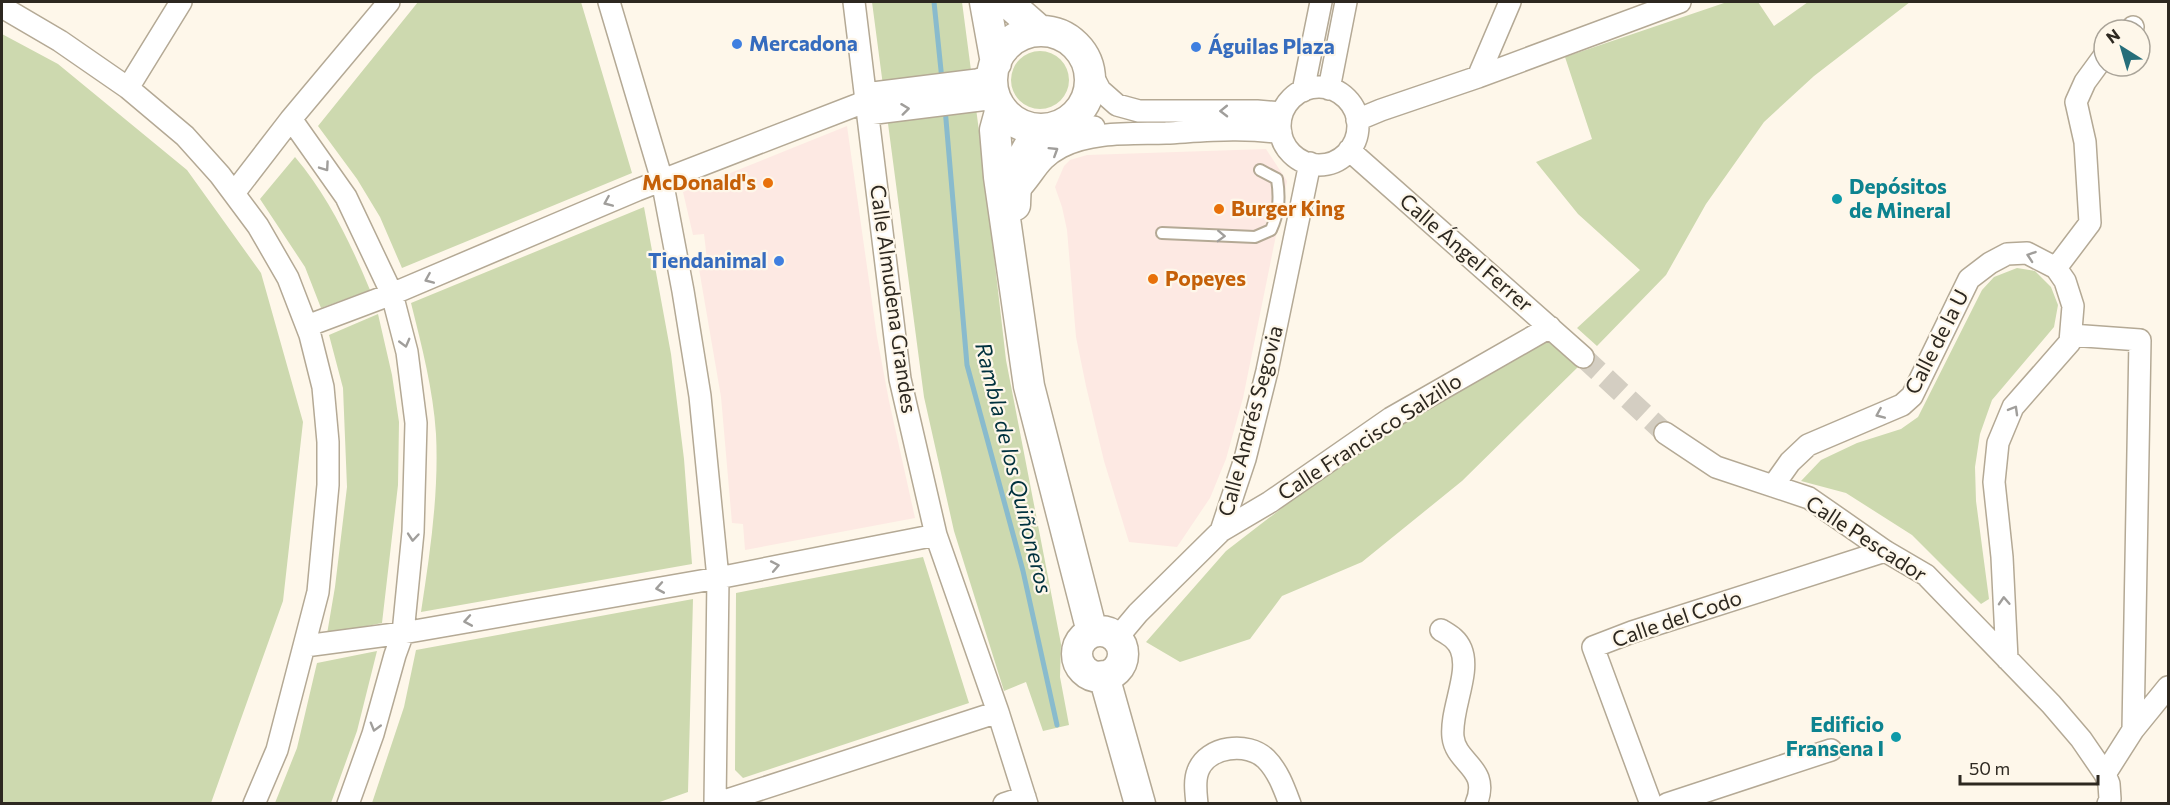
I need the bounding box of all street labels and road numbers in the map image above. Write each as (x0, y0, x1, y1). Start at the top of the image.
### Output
street label: Calle Almudena Grandes (866, 183, 923, 415)
street label: Calle Ángel Ferrer (1395, 187, 1539, 316)
street label: Calle de la U (1899, 285, 1973, 398)
street label: Calle Andrés Segovia (1212, 323, 1287, 519)
street label: Calle Francisco Salzillo (1273, 367, 1466, 505)
street label: Calle Pescador (1802, 489, 1932, 586)
street label: Calle del Codo (1608, 584, 1745, 651)

